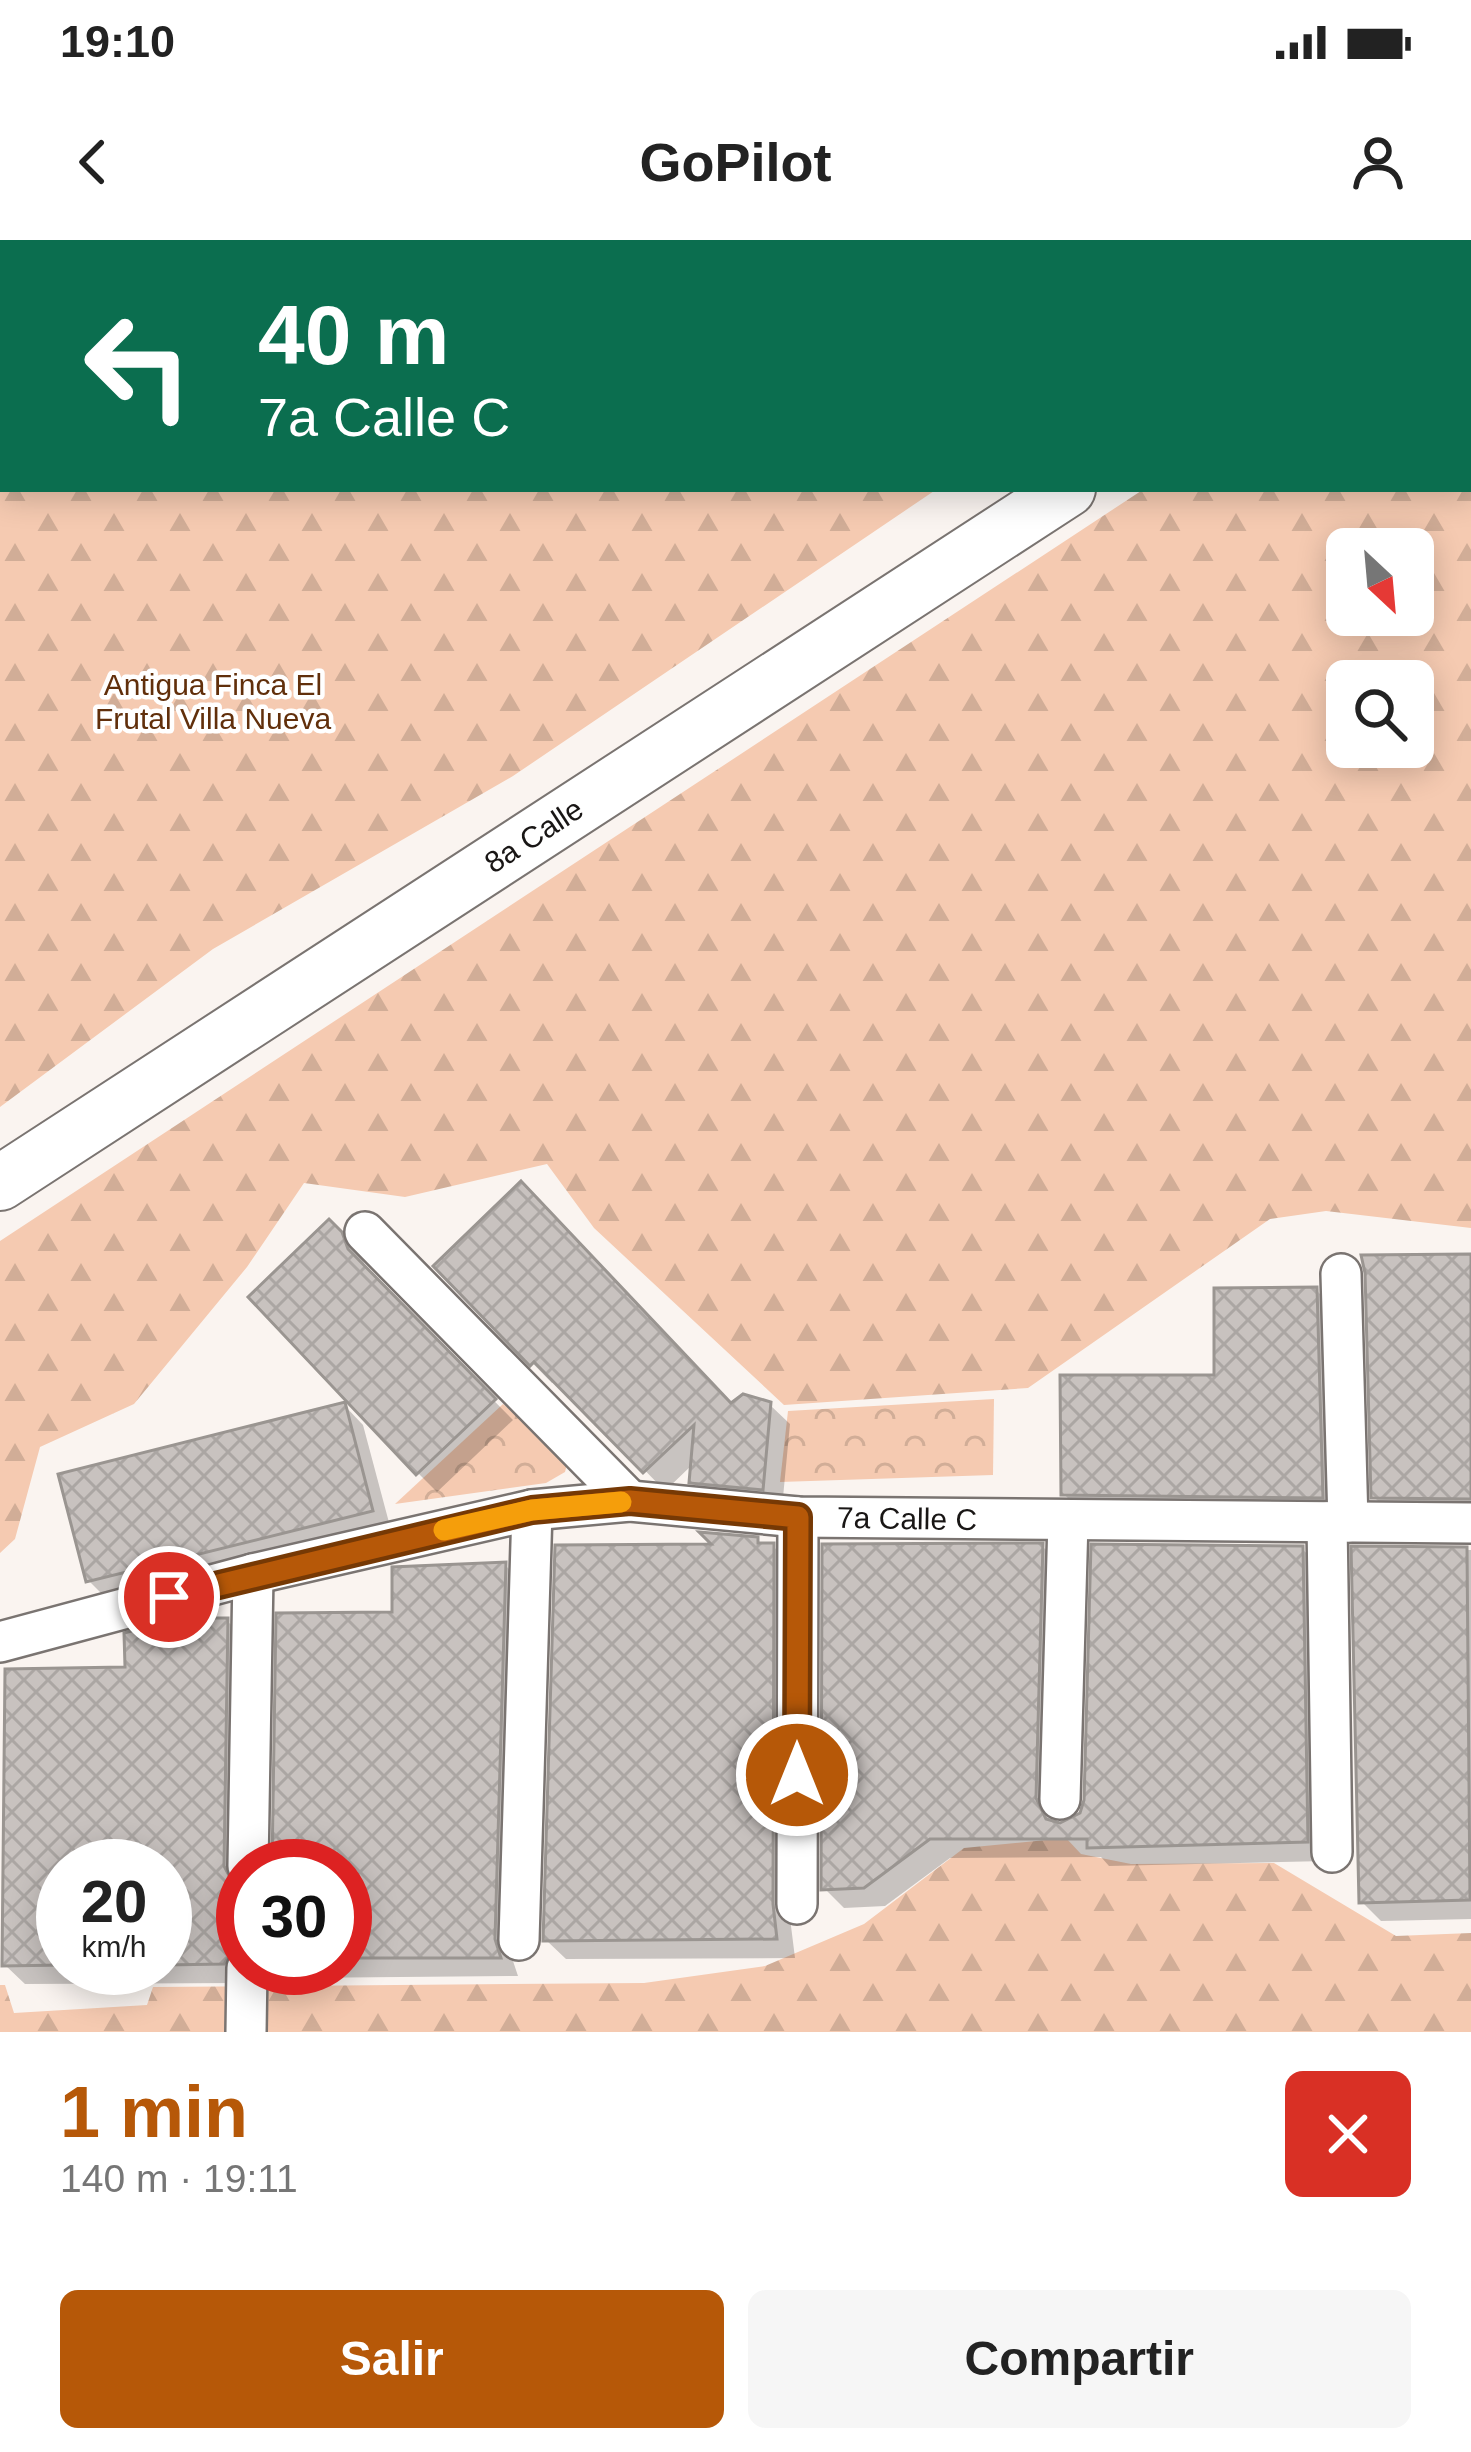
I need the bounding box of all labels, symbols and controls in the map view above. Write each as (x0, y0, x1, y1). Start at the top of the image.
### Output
text: 19:10 (60, 16, 175, 67)
icon: back (60, 129, 126, 195)
icon: person (1345, 129, 1411, 195)
text: GoPilot (640, 132, 831, 192)
icon: left (60, 288, 216, 444)
text: 40 m (258, 288, 449, 382)
text: 7a Calle C (258, 387, 510, 447)
north arrow (1326, 528, 1434, 636)
map controls (1326, 528, 1434, 768)
button: search (1326, 660, 1434, 768)
park label: Antigua Finca El Frutal Villa Nueva (95, 668, 331, 735)
street label: 8a Calle (479, 792, 589, 879)
street label: 7a Calle C (837, 1501, 977, 1536)
pin (118, 1546, 220, 1648)
icon: arrive (136, 1564, 202, 1630)
position arrow (734, 1712, 860, 1838)
speed limit sign: 30 (216, 1839, 372, 1995)
text: 20 (81, 1868, 147, 1935)
text: km/h (81, 1930, 147, 1963)
button: close (1285, 2071, 1411, 2197)
text: 1 min (60, 2072, 248, 2152)
text: 140 m · 19:11 (60, 2157, 298, 2200)
button: Salir (60, 2290, 724, 2428)
button: Compartir (748, 2290, 1411, 2428)

